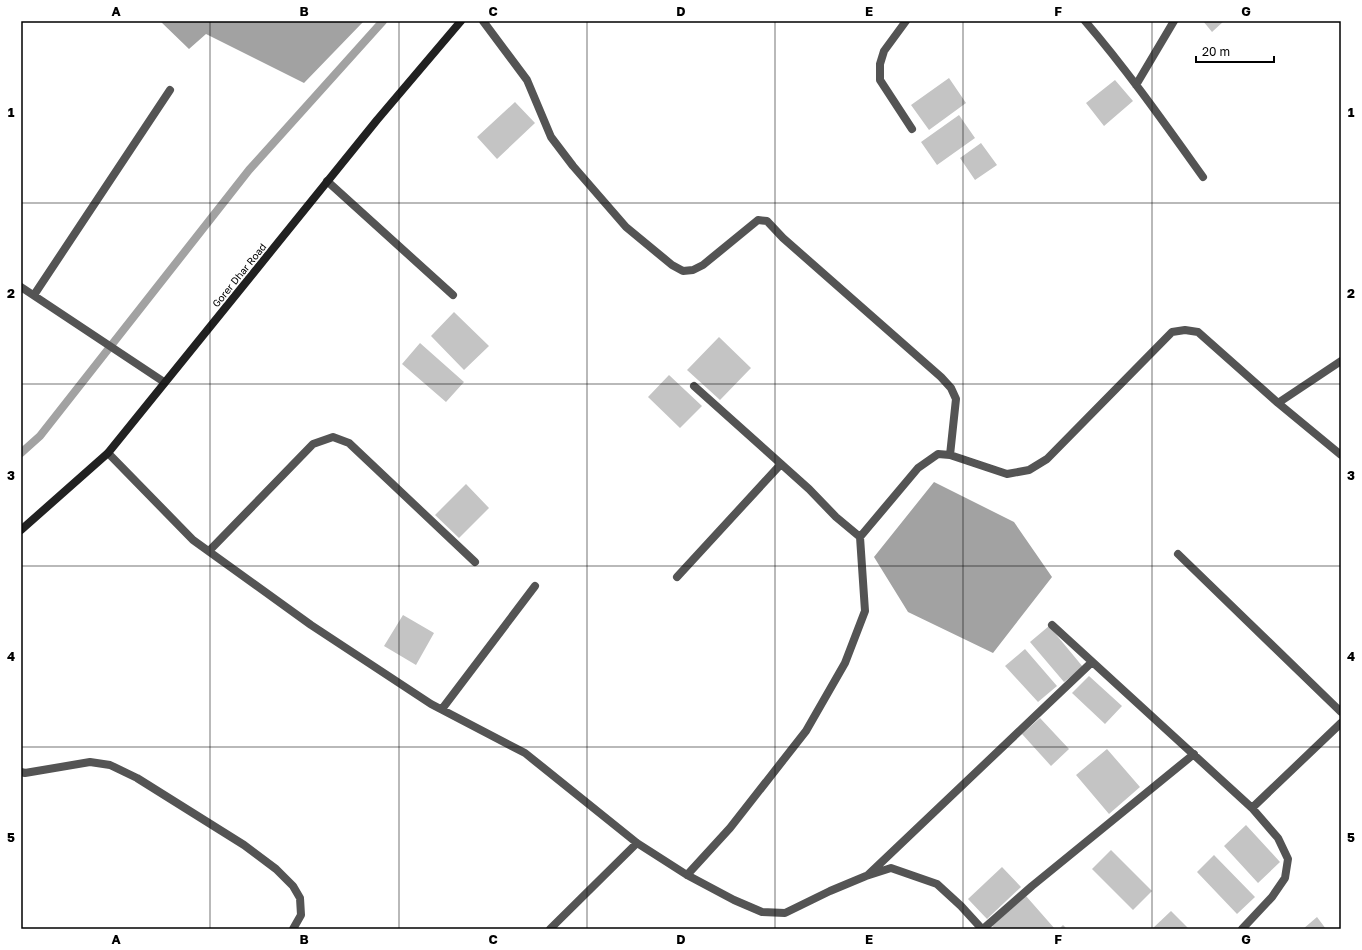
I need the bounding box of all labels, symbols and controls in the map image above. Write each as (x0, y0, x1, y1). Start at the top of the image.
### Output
text: A (111, 3, 121, 19)
text: B (299, 3, 309, 19)
text: C (488, 3, 498, 19)
text: D (676, 3, 686, 19)
text: E (865, 3, 873, 19)
text: F (1054, 3, 1062, 19)
text: G (1241, 3, 1251, 19)
scale bar (1196, 38, 1274, 64)
text: 20 m (1202, 44, 1230, 59)
text: 1 (8, 104, 15, 120)
text: 1 (1348, 104, 1355, 120)
street label: Gorer Dhar Road (210, 241, 268, 309)
text: 2 (7, 285, 15, 301)
text: 2 (1347, 285, 1355, 301)
text: 3 (7, 467, 15, 483)
text: 3 (1347, 467, 1355, 483)
text: 4 (7, 648, 15, 664)
text: 4 (1347, 648, 1355, 664)
text: 5 (7, 829, 15, 845)
text: 5 (1347, 829, 1355, 845)
text: A (111, 931, 121, 947)
text: B (299, 931, 309, 947)
text: C (488, 931, 498, 947)
text: D (676, 931, 686, 947)
text: E (865, 931, 873, 947)
text: F (1054, 931, 1062, 947)
text: G (1241, 931, 1251, 947)

